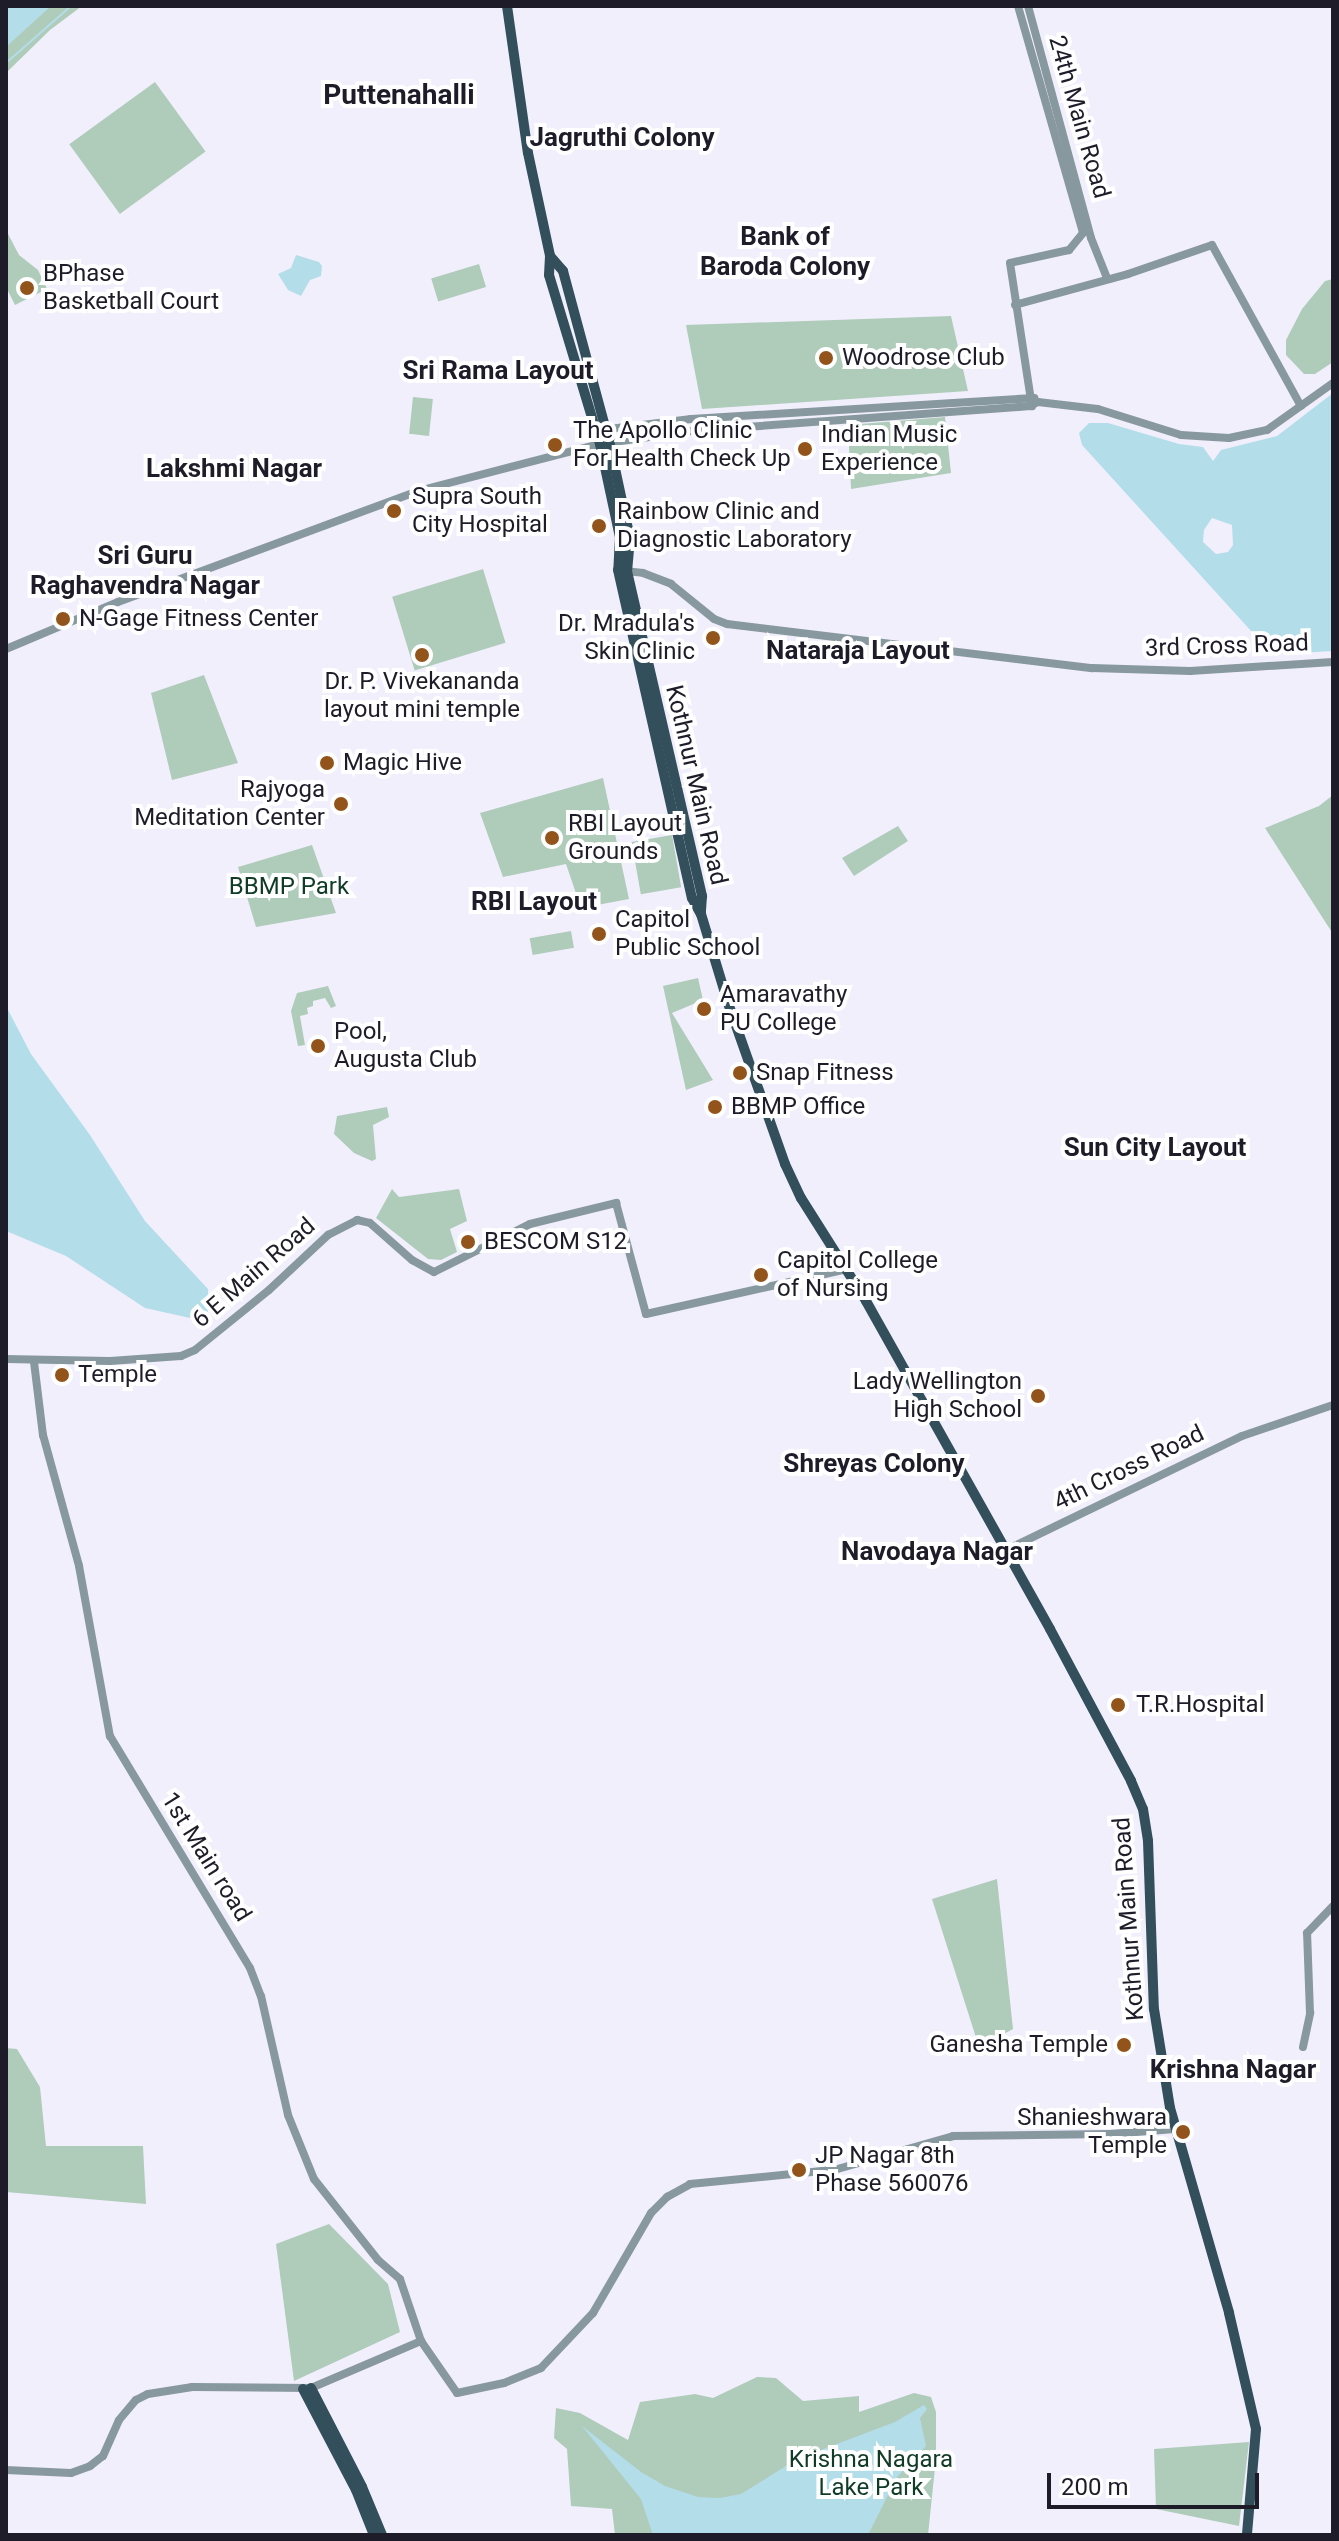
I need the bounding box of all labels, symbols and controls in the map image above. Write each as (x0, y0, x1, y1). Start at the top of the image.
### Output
street label: 24th Main Road (1042, 32, 1116, 202)
district label: Puttenahalli (323, 78, 475, 112)
district label: Jagruthi Colony (530, 122, 714, 154)
district label: Bank of Baroda Colony (700, 221, 870, 282)
place label: BPhase Basketball Court (43, 260, 219, 316)
marker: BPhase Basketball Court (18, 279, 36, 297)
place label: Woodrose Club (842, 344, 1005, 372)
marker: Woodrose Club (817, 349, 835, 367)
district label: Sri Rama Layout (402, 355, 594, 387)
place label: The Apollo Clinic For Health Check Up (573, 417, 791, 473)
place label: Indian Music Experience (821, 421, 957, 477)
marker: The Apollo Clinic For Health Check Up (544, 434, 566, 456)
marker: Indian Music Experience (796, 440, 814, 458)
district label: Lakshmi Nagar (146, 453, 322, 485)
place label: Supra South City Hospital (412, 483, 548, 539)
place label: Rainbow Clinic and Diagnostic Laboratory (617, 498, 852, 554)
marker: Supra South City Hospital (383, 500, 405, 522)
marker: Rainbow Clinic and Diagnostic Laboratory (588, 515, 610, 537)
district label: Sri Guru Raghavendra Nagar (30, 540, 260, 602)
place label: N-Gage Fitness Center (79, 605, 318, 633)
marker: N-Gage Fitness Center (54, 610, 72, 628)
place label: Dr. Mradula's Skin Clinic (558, 610, 695, 666)
marker: Dr. Mradula's Skin Clinic (702, 627, 724, 649)
street label: 3rd Cross Road (1145, 629, 1309, 663)
district label: Nataraja Layout (766, 635, 950, 667)
marker: Dr. P. Vivekananda layout mini temple (413, 646, 431, 664)
place label: Dr. P. Vivekananda layout mini temple (324, 668, 520, 724)
street label: Kothnur Main Road (659, 682, 733, 888)
place label: Magic Hive (343, 749, 462, 777)
marker: Magic Hive (318, 754, 336, 772)
place label: Rajyoga Meditation Center (134, 776, 325, 832)
marker: Rajyoga Meditation Center (332, 795, 350, 813)
place label: RBI Layout Grounds (568, 810, 682, 866)
marker: RBI Layout Grounds (543, 829, 561, 847)
park label: BBMP Park (229, 873, 349, 901)
district label: RBI Layout (471, 886, 597, 918)
place label: Capitol Public School (615, 906, 760, 962)
marker: Capitol Public School (590, 925, 608, 943)
place label: Amaravathy PU College (720, 981, 847, 1037)
marker: Amaravathy PU College (695, 1000, 713, 1018)
place label: Pool, Augusta Club (334, 1018, 477, 1074)
marker: Pool, Augusta Club (309, 1037, 327, 1055)
place label: Snap Fitness (756, 1059, 894, 1087)
marker: Snap Fitness (731, 1064, 749, 1082)
place label: BBMP Office (731, 1093, 865, 1121)
marker: BBMP Office (706, 1098, 724, 1116)
district label: Sun City Layout (1064, 1132, 1246, 1164)
street label: 6 E Main Road (187, 1212, 321, 1334)
place label: BESCOM S12 (484, 1228, 627, 1256)
marker: BESCOM S12 (459, 1233, 477, 1251)
place label: Capitol College of Nursing (777, 1247, 938, 1303)
marker: Capitol College of Nursing (752, 1266, 770, 1284)
place label: Temple (78, 1361, 157, 1389)
marker: Temple (53, 1366, 71, 1384)
place label: Lady Wellington High School (853, 1368, 1022, 1424)
marker: Lady Wellington High School (1029, 1387, 1047, 1405)
street label: 4th Cross Road (1049, 1419, 1209, 1517)
district label: Shreyas Colony (783, 1448, 965, 1480)
district label: Navodaya Nagar (841, 1536, 1033, 1568)
place label: T.R.Hospital (1136, 1691, 1264, 1719)
marker: T.R.Hospital (1107, 1694, 1129, 1716)
street label: 1st Main road (155, 1787, 257, 1927)
street label: Kothnur Main Road (1108, 1816, 1150, 2022)
place label: Ganesha Temple (929, 2031, 1108, 2059)
marker: Ganesha Temple (1115, 2036, 1133, 2054)
district label: Krishna Nagar (1150, 2054, 1316, 2086)
place label: Shanieshwara Temple (1017, 2104, 1167, 2160)
marker: Shanieshwara Temple (1174, 2123, 1192, 2141)
place label: JP Nagar 8th Phase 560076 (815, 2142, 968, 2198)
marker: JP Nagar 8th Phase 560076 (790, 2161, 808, 2179)
park label: Krishna Nagara Lake Park (789, 2446, 953, 2502)
scale bar (1051, 2457, 1263, 2507)
text: 200 m (1061, 2473, 1128, 2501)

